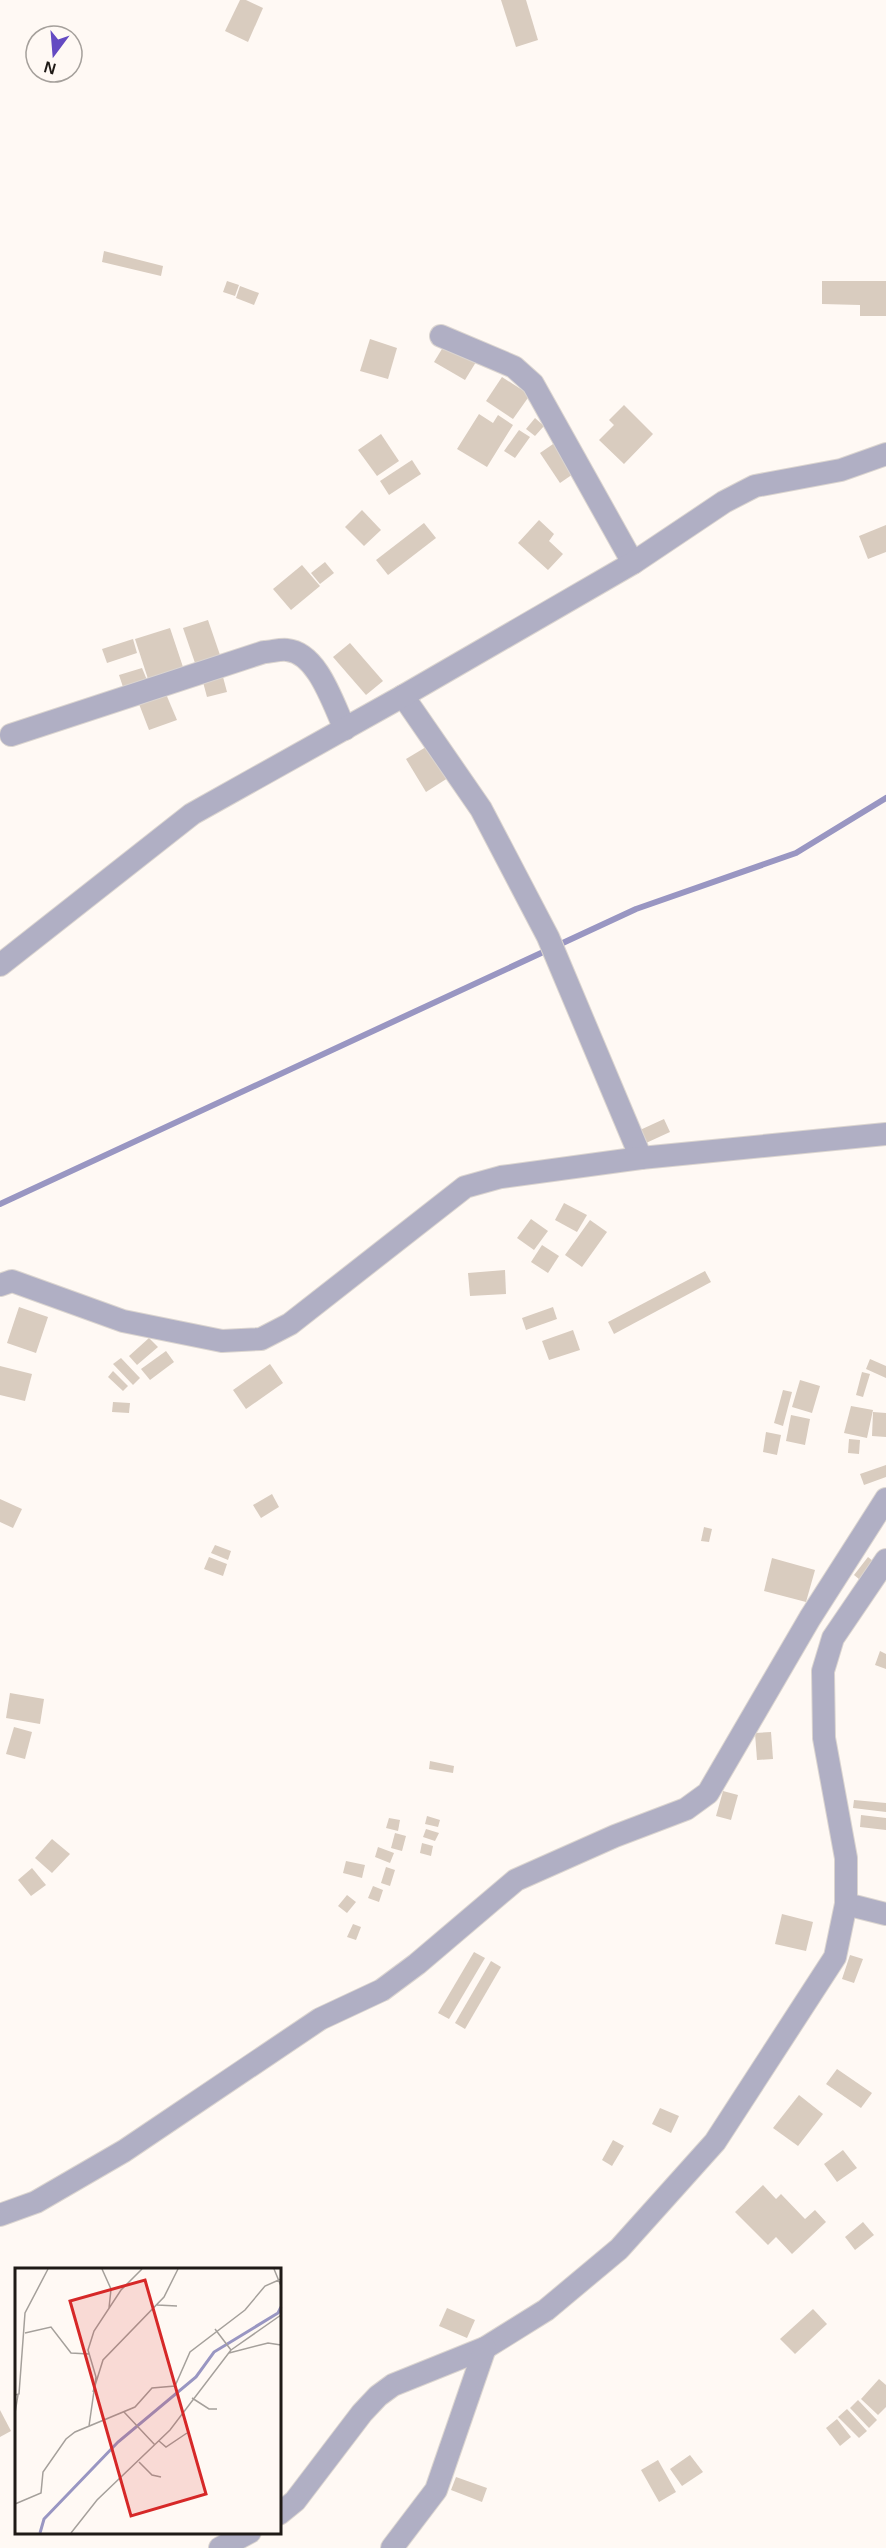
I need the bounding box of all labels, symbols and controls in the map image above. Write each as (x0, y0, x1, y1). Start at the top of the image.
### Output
north arrow (24, 24, 84, 84)
text: N (42, 58, 58, 78)
inset map (15, 2268, 280, 2533)

